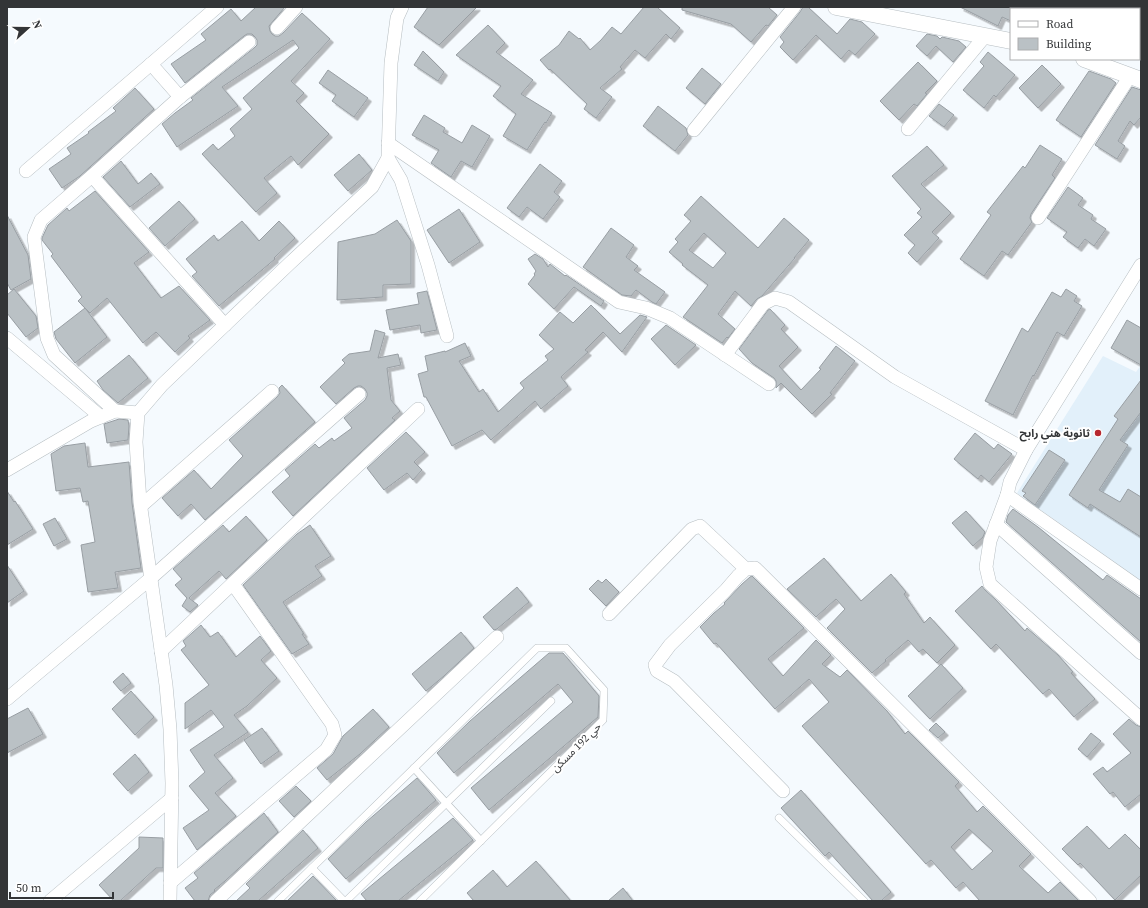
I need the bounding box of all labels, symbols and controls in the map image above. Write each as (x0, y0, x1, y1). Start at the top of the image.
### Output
north arrow (8, 8, 48, 48)
legend (1010, 8, 1140, 60)
text: Road (1046, 16, 1073, 32)
text: N (28, 18, 45, 31)
text: Building (1046, 36, 1091, 52)
place label: ثانوية هني رابح (1020, 426, 1090, 443)
marker: ثانوية هني رابح (1093, 428, 1103, 438)
street label: حي 192 مسكن (548, 719, 606, 777)
scale bar (10, 874, 113, 900)
text: 50 m (16, 880, 42, 896)

